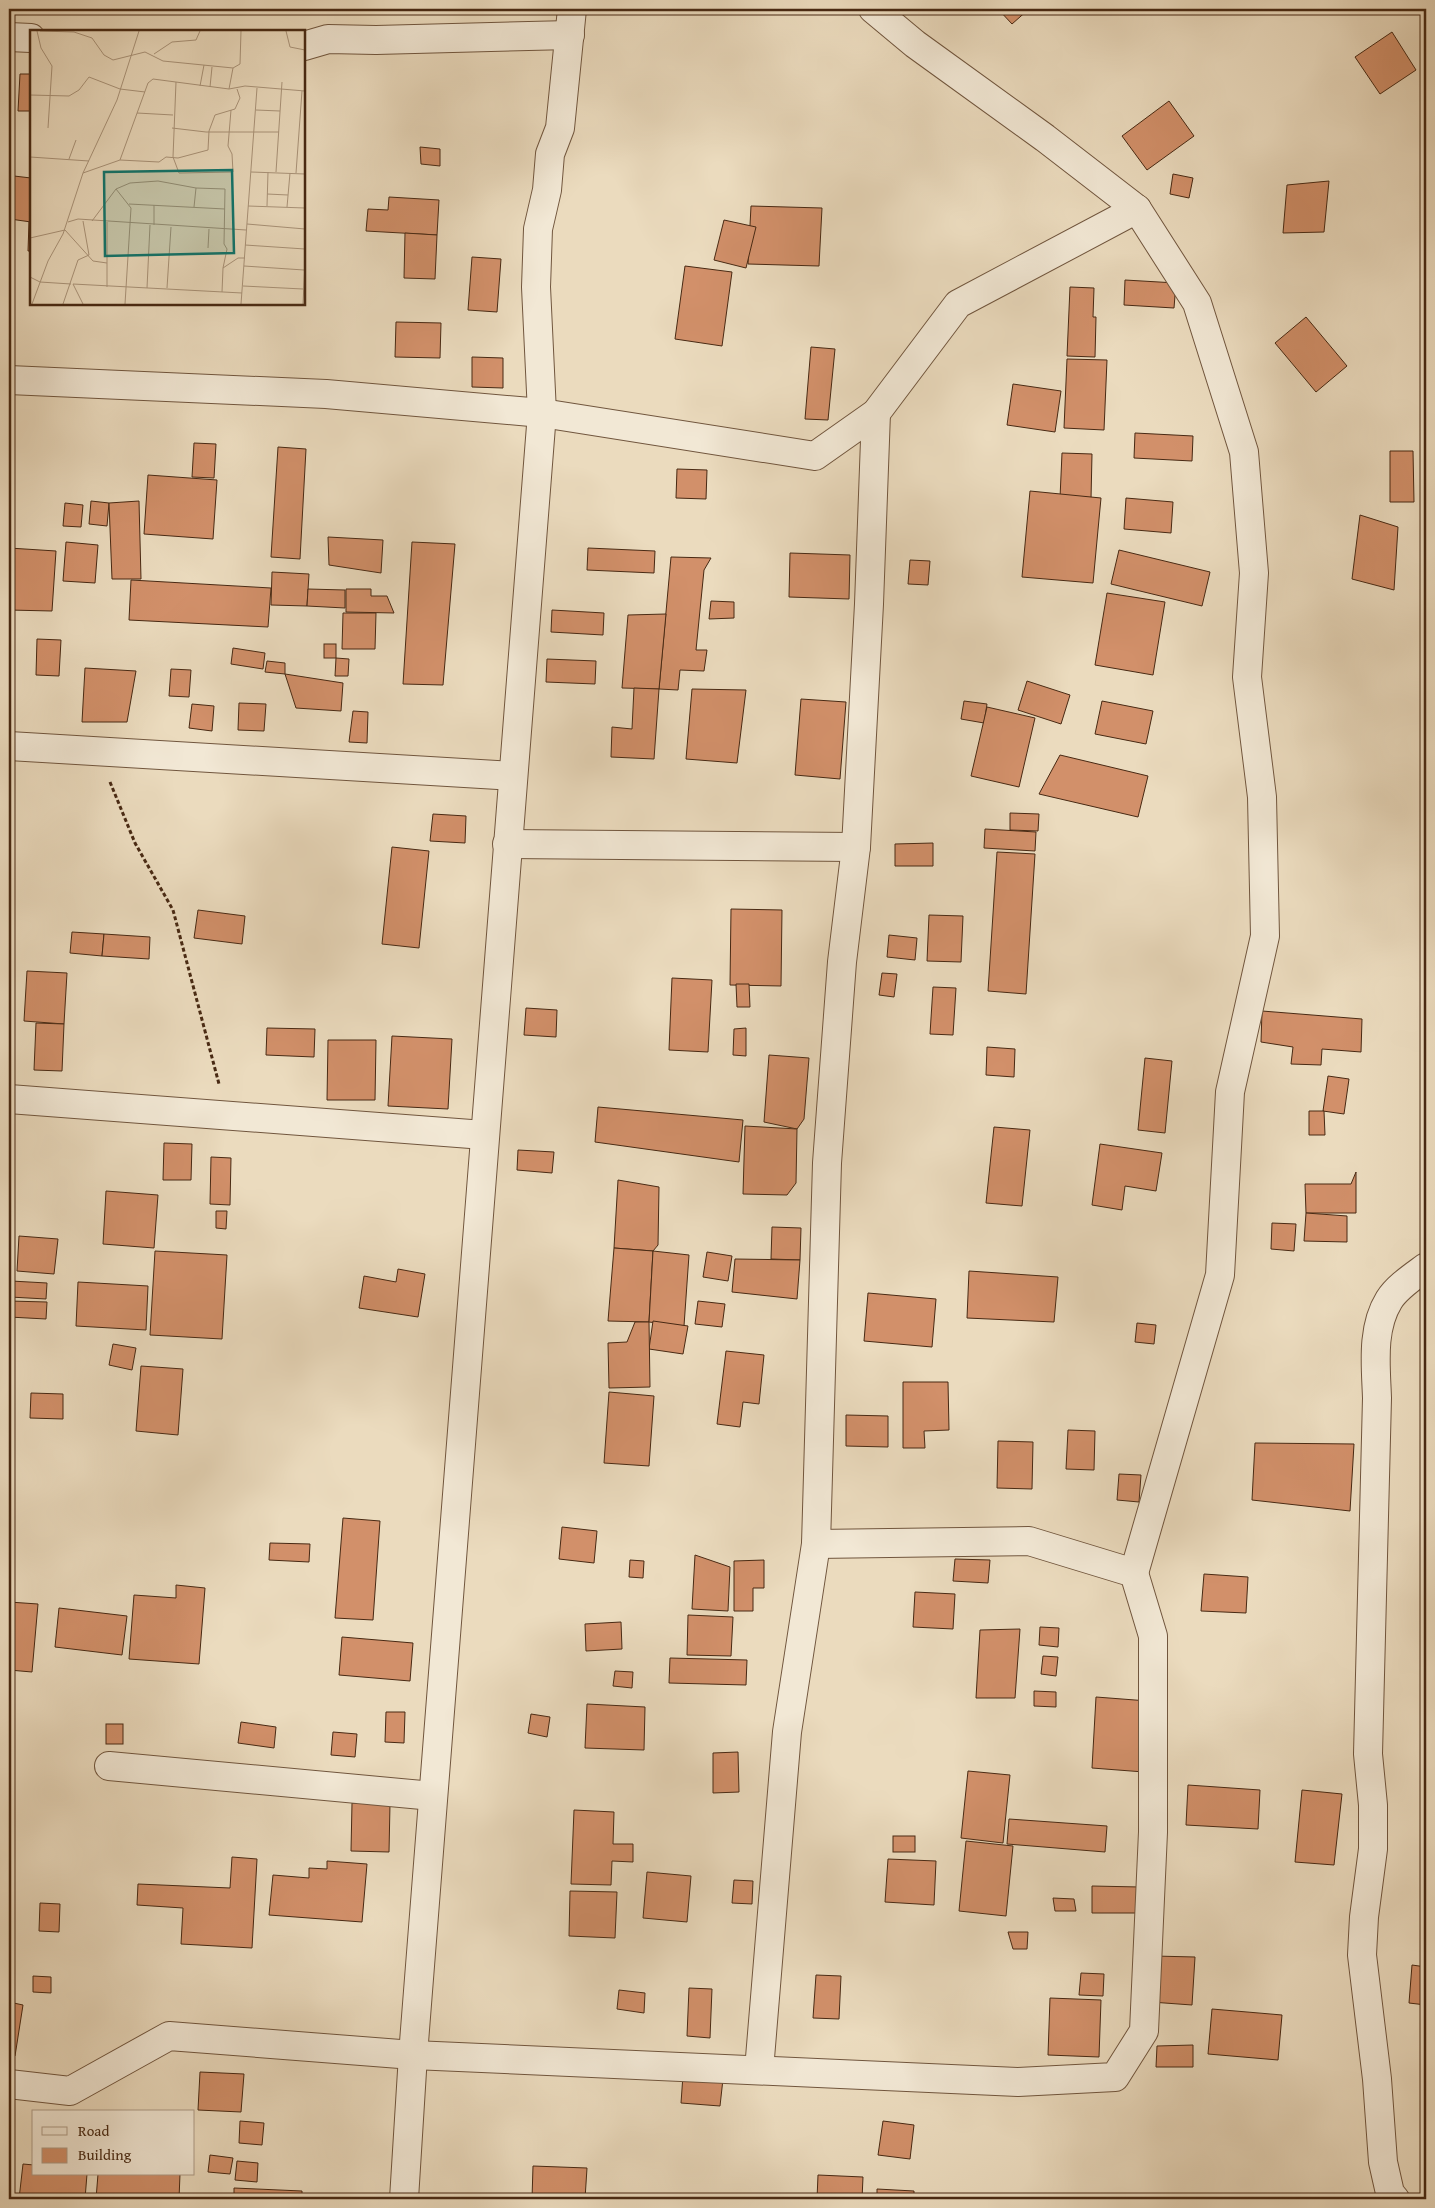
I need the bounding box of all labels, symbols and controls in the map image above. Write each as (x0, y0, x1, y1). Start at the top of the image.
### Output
inset map (30, 30, 305, 305)
legend (32, 2110, 195, 2176)
text: Road (78, 2120, 109, 2141)
text: Building (78, 2144, 132, 2165)

